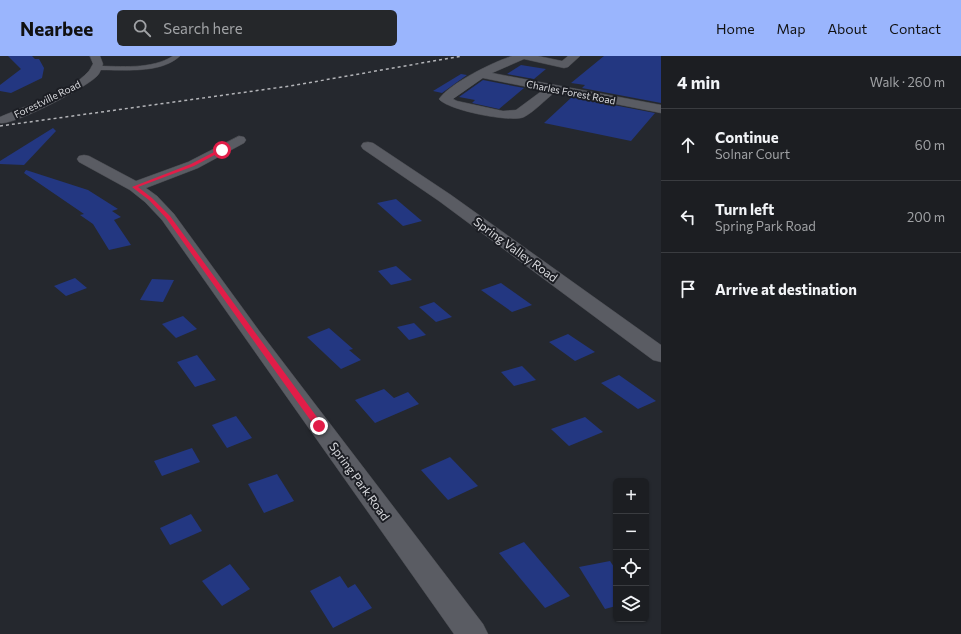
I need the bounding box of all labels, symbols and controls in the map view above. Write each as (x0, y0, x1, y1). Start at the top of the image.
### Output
search box (117, 10, 397, 46)
text: Nearbee (20, 17, 93, 40)
icon: search (131, 17, 153, 39)
text: Search here (163, 19, 243, 37)
text: Home (716, 20, 755, 37)
text: Map (777, 20, 805, 37)
text: About (827, 20, 867, 37)
text: Contact (889, 20, 941, 37)
text: 4 min (677, 72, 720, 93)
text: Walk · 260 m (870, 74, 945, 90)
street label: Charles Forest Road (525, 77, 617, 107)
street label: Forestville Road (12, 78, 82, 120)
text: Continue (715, 128, 779, 146)
icon: ahead (677, 134, 699, 156)
text: 60 m (915, 137, 945, 153)
route start (213, 141, 231, 159)
text: Solnar Court (715, 146, 790, 162)
text: Turn left (715, 200, 774, 218)
icon: left (677, 206, 699, 228)
text: 200 m (907, 209, 945, 225)
street label: Spring Valley Road (471, 214, 561, 284)
text: Spring Park Road (715, 218, 816, 234)
icon: arrive (677, 278, 699, 300)
text: Arrive at destination (715, 280, 857, 298)
route end (310, 417, 328, 435)
street label: Spring Park Road (327, 439, 393, 523)
map controls (613, 478, 649, 622)
button: + (613, 478, 649, 514)
button: − (613, 514, 649, 550)
button: locate (613, 550, 649, 586)
button: layers (613, 586, 649, 622)

